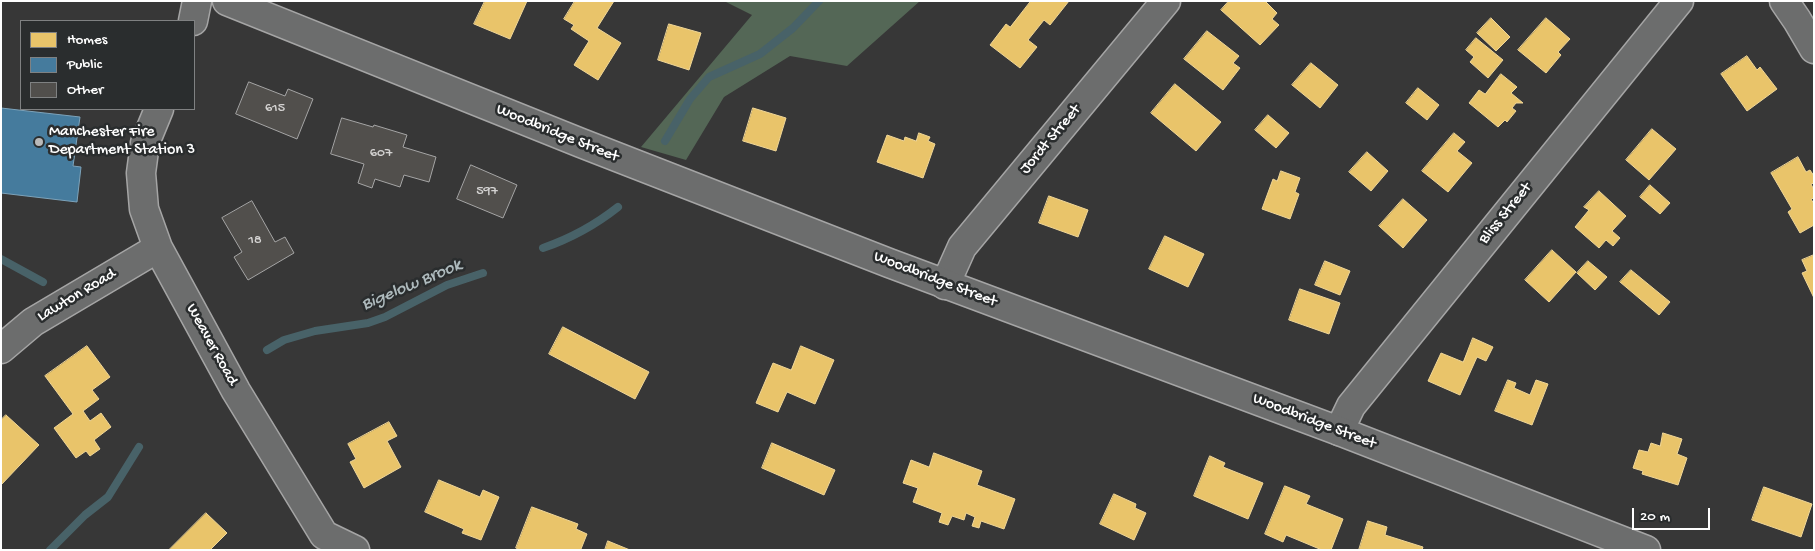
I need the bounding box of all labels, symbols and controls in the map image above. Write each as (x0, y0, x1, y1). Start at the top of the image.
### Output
legend (20, 20, 195, 110)
text: Homes (67, 31, 107, 49)
text: Public (67, 56, 102, 74)
text: Other (67, 81, 103, 99)
house number: 615 (265, 101, 285, 117)
street label: Woodbridge Street (493, 101, 621, 167)
street label: Jordt Street (1016, 101, 1086, 179)
place label: Manchester Fire Department Station 3 (49, 123, 195, 161)
marker: Manchester Fire Department Station 3 (33, 136, 45, 148)
house number: 607 (370, 146, 392, 162)
street label: Bliss Street (1475, 179, 1537, 249)
house number: 597 (476, 184, 498, 200)
house number: 18 (248, 233, 262, 249)
street label: Woodbridge Street (871, 248, 999, 312)
water label: Bigelow Brook (359, 255, 465, 317)
street label: Lawton Road (34, 265, 120, 327)
street label: Weaver Road (181, 301, 241, 389)
street label: Woodbridge Street (1250, 390, 1378, 454)
scale bar (1635, 498, 1712, 530)
text: 20 m (1640, 508, 1670, 526)

